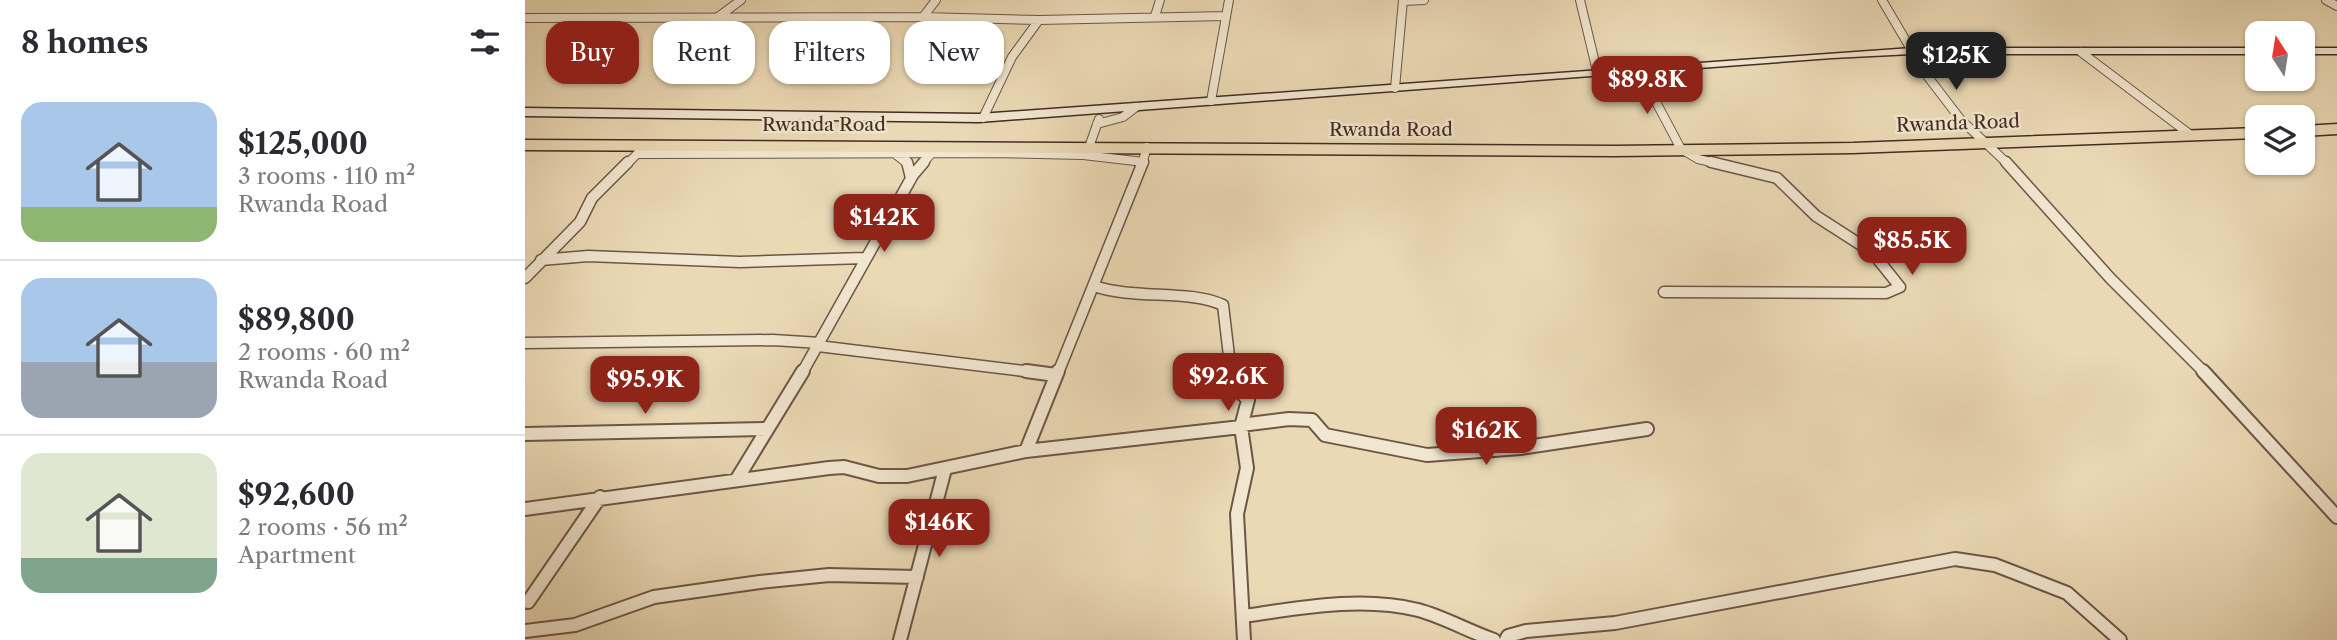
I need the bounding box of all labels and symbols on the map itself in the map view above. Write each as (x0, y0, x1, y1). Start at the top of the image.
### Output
north arrow (2245, 21, 2315, 91)
pin: $125K (1907, 32, 2005, 92)
pin: $89.8K (1590, 57, 1704, 116)
street label: Rwanda Road (1896, 109, 2021, 137)
street label: Rwanda Road (762, 113, 886, 136)
street label: Rwanda Road (1329, 118, 1453, 141)
pin: $142K (835, 194, 933, 254)
pin: $85.5K (1855, 218, 1969, 277)
pin: $92.6K (1171, 354, 1285, 413)
pin: $95.9K (588, 356, 702, 416)
pin: $162K (1437, 407, 1535, 467)
pin: $146K (890, 500, 988, 559)

